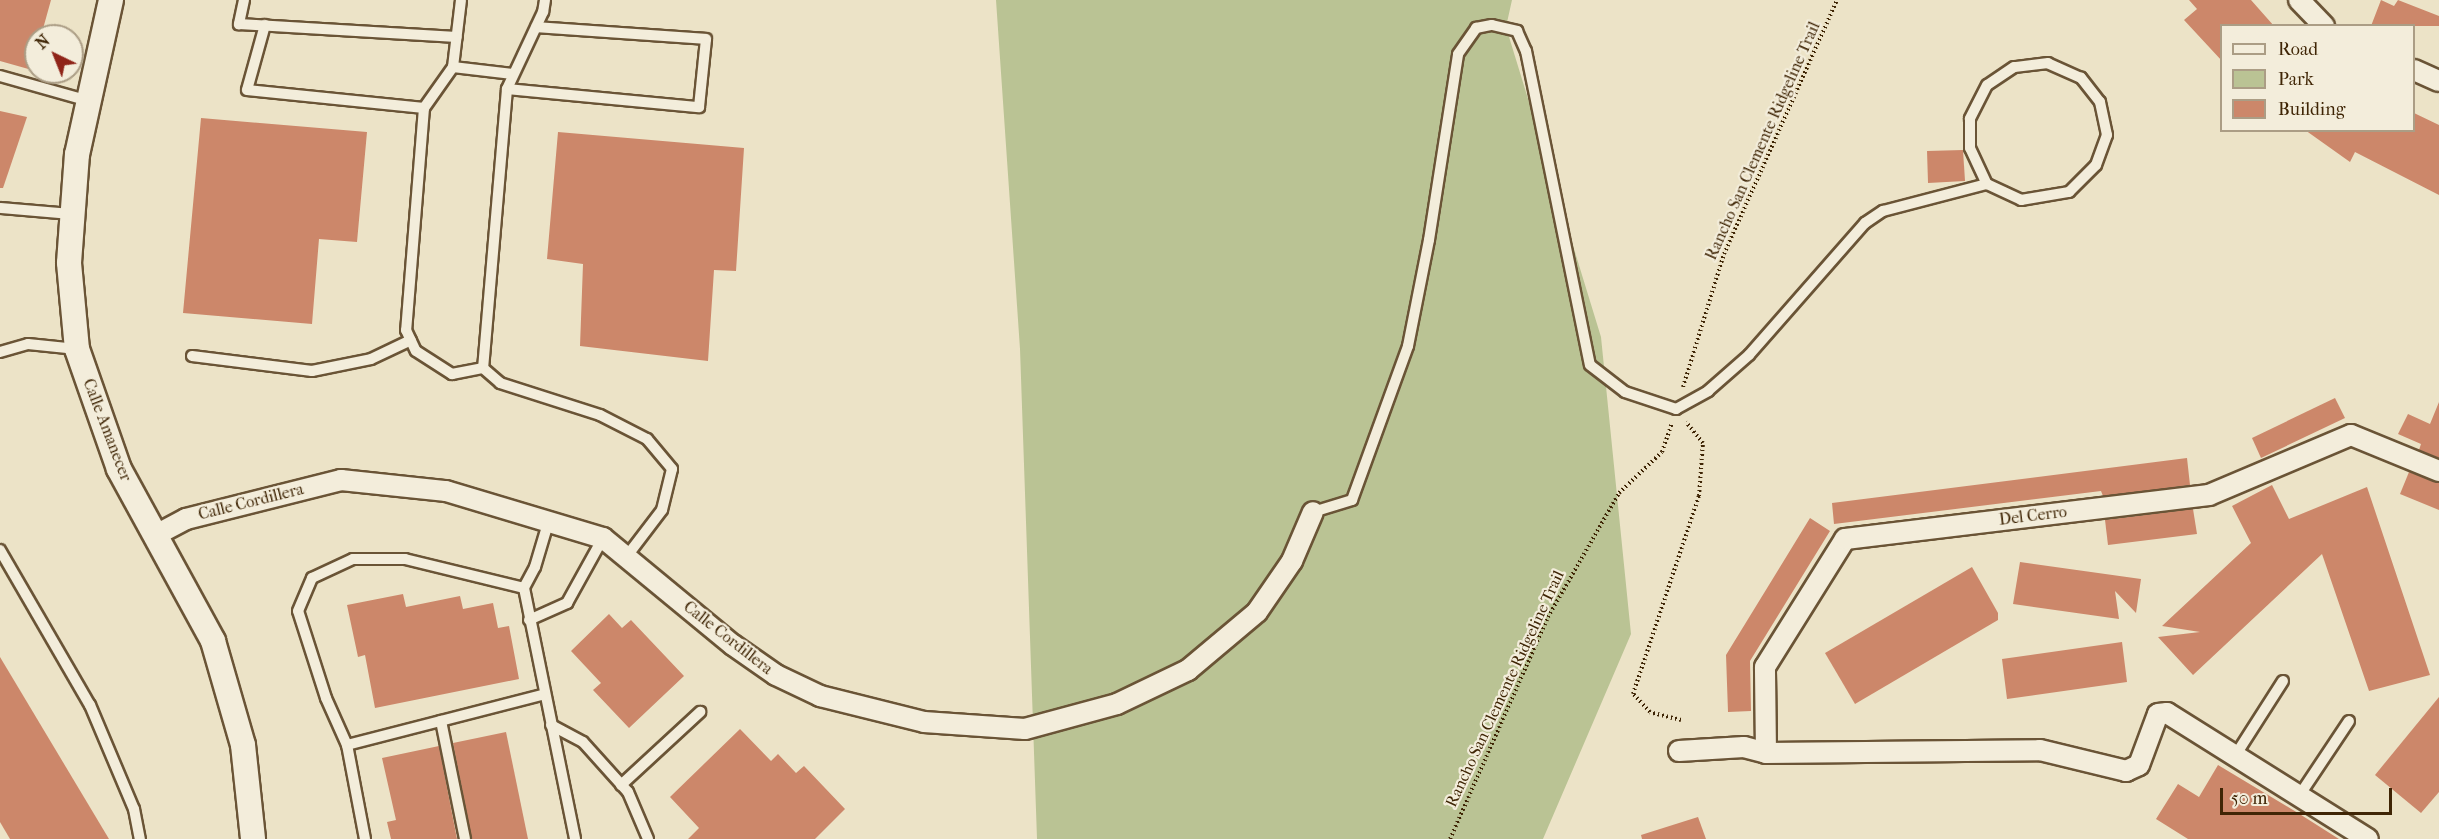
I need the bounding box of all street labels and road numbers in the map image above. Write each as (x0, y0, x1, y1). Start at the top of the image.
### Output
street label: Rancho San Clemente Ridgeline Trail (1702, 19, 1824, 263)
street label: Calle Amanecer (79, 376, 135, 484)
street label: Calle Cordillera (196, 480, 306, 524)
street label: Del Cerro (1998, 502, 2068, 530)
street label: Rancho San Clemente Ridgeline Trail (1442, 568, 1568, 810)
street label: Calle Cordillera (680, 597, 776, 679)

